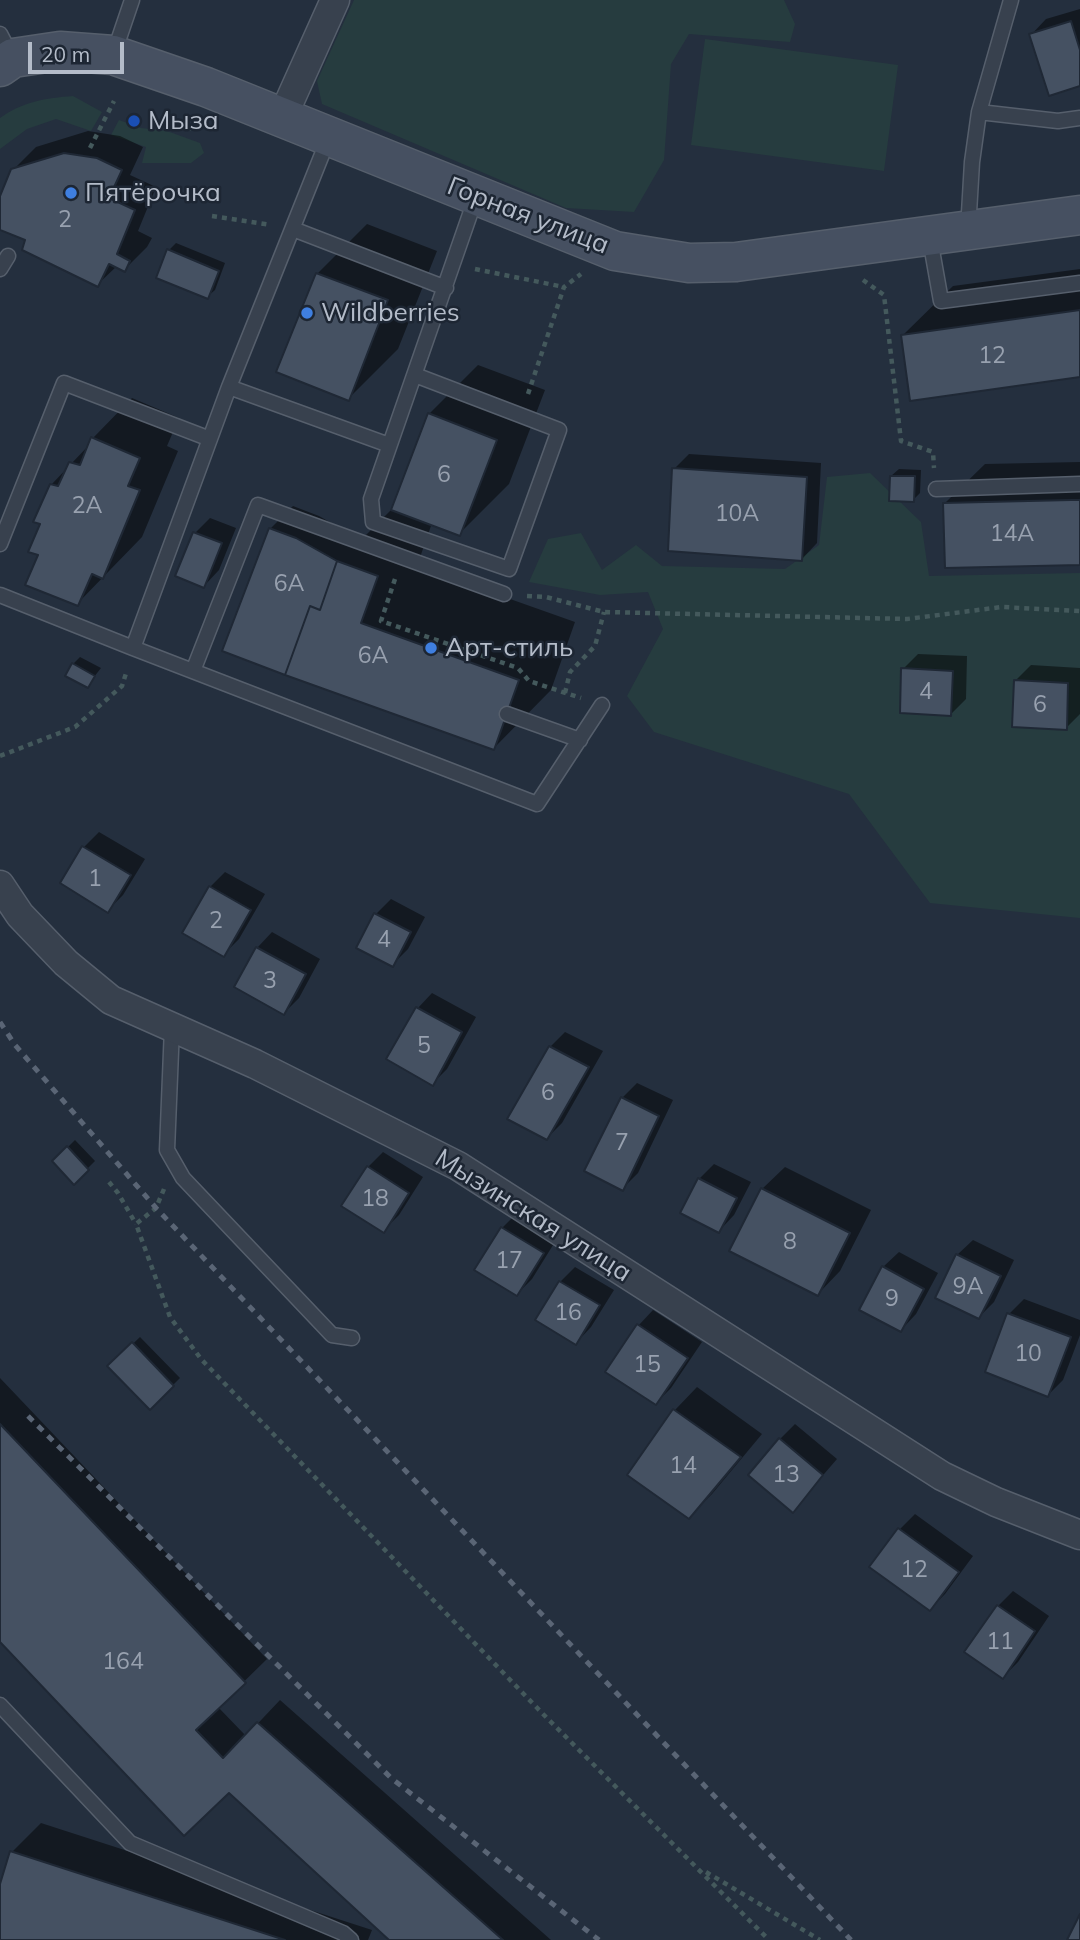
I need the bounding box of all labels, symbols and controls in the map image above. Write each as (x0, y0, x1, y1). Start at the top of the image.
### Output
scale bar (32, 28, 128, 72)
text: 20 m (41, 41, 90, 67)
place label: Мыза (148, 105, 219, 137)
marker: Мыза (126, 113, 142, 129)
street label: Горная улица (443, 171, 613, 261)
place label: Пятёрочка (85, 177, 221, 209)
marker: Пятёрочка (63, 185, 79, 201)
house number: 2 (58, 206, 72, 234)
place label: Wildberries (321, 297, 460, 329)
marker: Wildberries (299, 305, 315, 321)
house number: 12 (978, 342, 1006, 370)
house number: 6 (437, 461, 451, 489)
house number: 2А (72, 492, 102, 520)
house number: 10А (715, 500, 759, 528)
house number: 14А (990, 520, 1034, 548)
house number: 6А (274, 570, 304, 598)
place label: Арт-стиль (445, 632, 573, 664)
marker: Арт-стиль (423, 640, 439, 656)
house number: 6А (358, 642, 388, 670)
house number: 4 (919, 678, 933, 706)
house number: 6 (1033, 691, 1047, 719)
house number: 1 (88, 865, 102, 893)
house number: 2 (209, 907, 223, 935)
house number: 4 (377, 926, 391, 954)
house number: 3 (263, 967, 277, 995)
house number: 5 (417, 1032, 431, 1060)
house number: 6 (541, 1079, 555, 1107)
house number: 7 (615, 1129, 629, 1157)
street label: Мызинская улица (429, 1143, 637, 1289)
house number: 18 (361, 1185, 389, 1213)
house number: 8 (783, 1228, 797, 1256)
house number: 17 (495, 1247, 523, 1275)
house number: 9А (953, 1273, 983, 1301)
house number: 9 (885, 1285, 899, 1313)
house number: 16 (554, 1299, 582, 1327)
house number: 10 (1014, 1340, 1042, 1368)
house number: 15 (633, 1351, 661, 1379)
house number: 14 (669, 1452, 697, 1480)
house number: 13 (772, 1461, 800, 1489)
house number: 12 (900, 1556, 928, 1584)
house number: 11 (986, 1628, 1014, 1656)
house number: 164 (102, 1648, 144, 1676)

